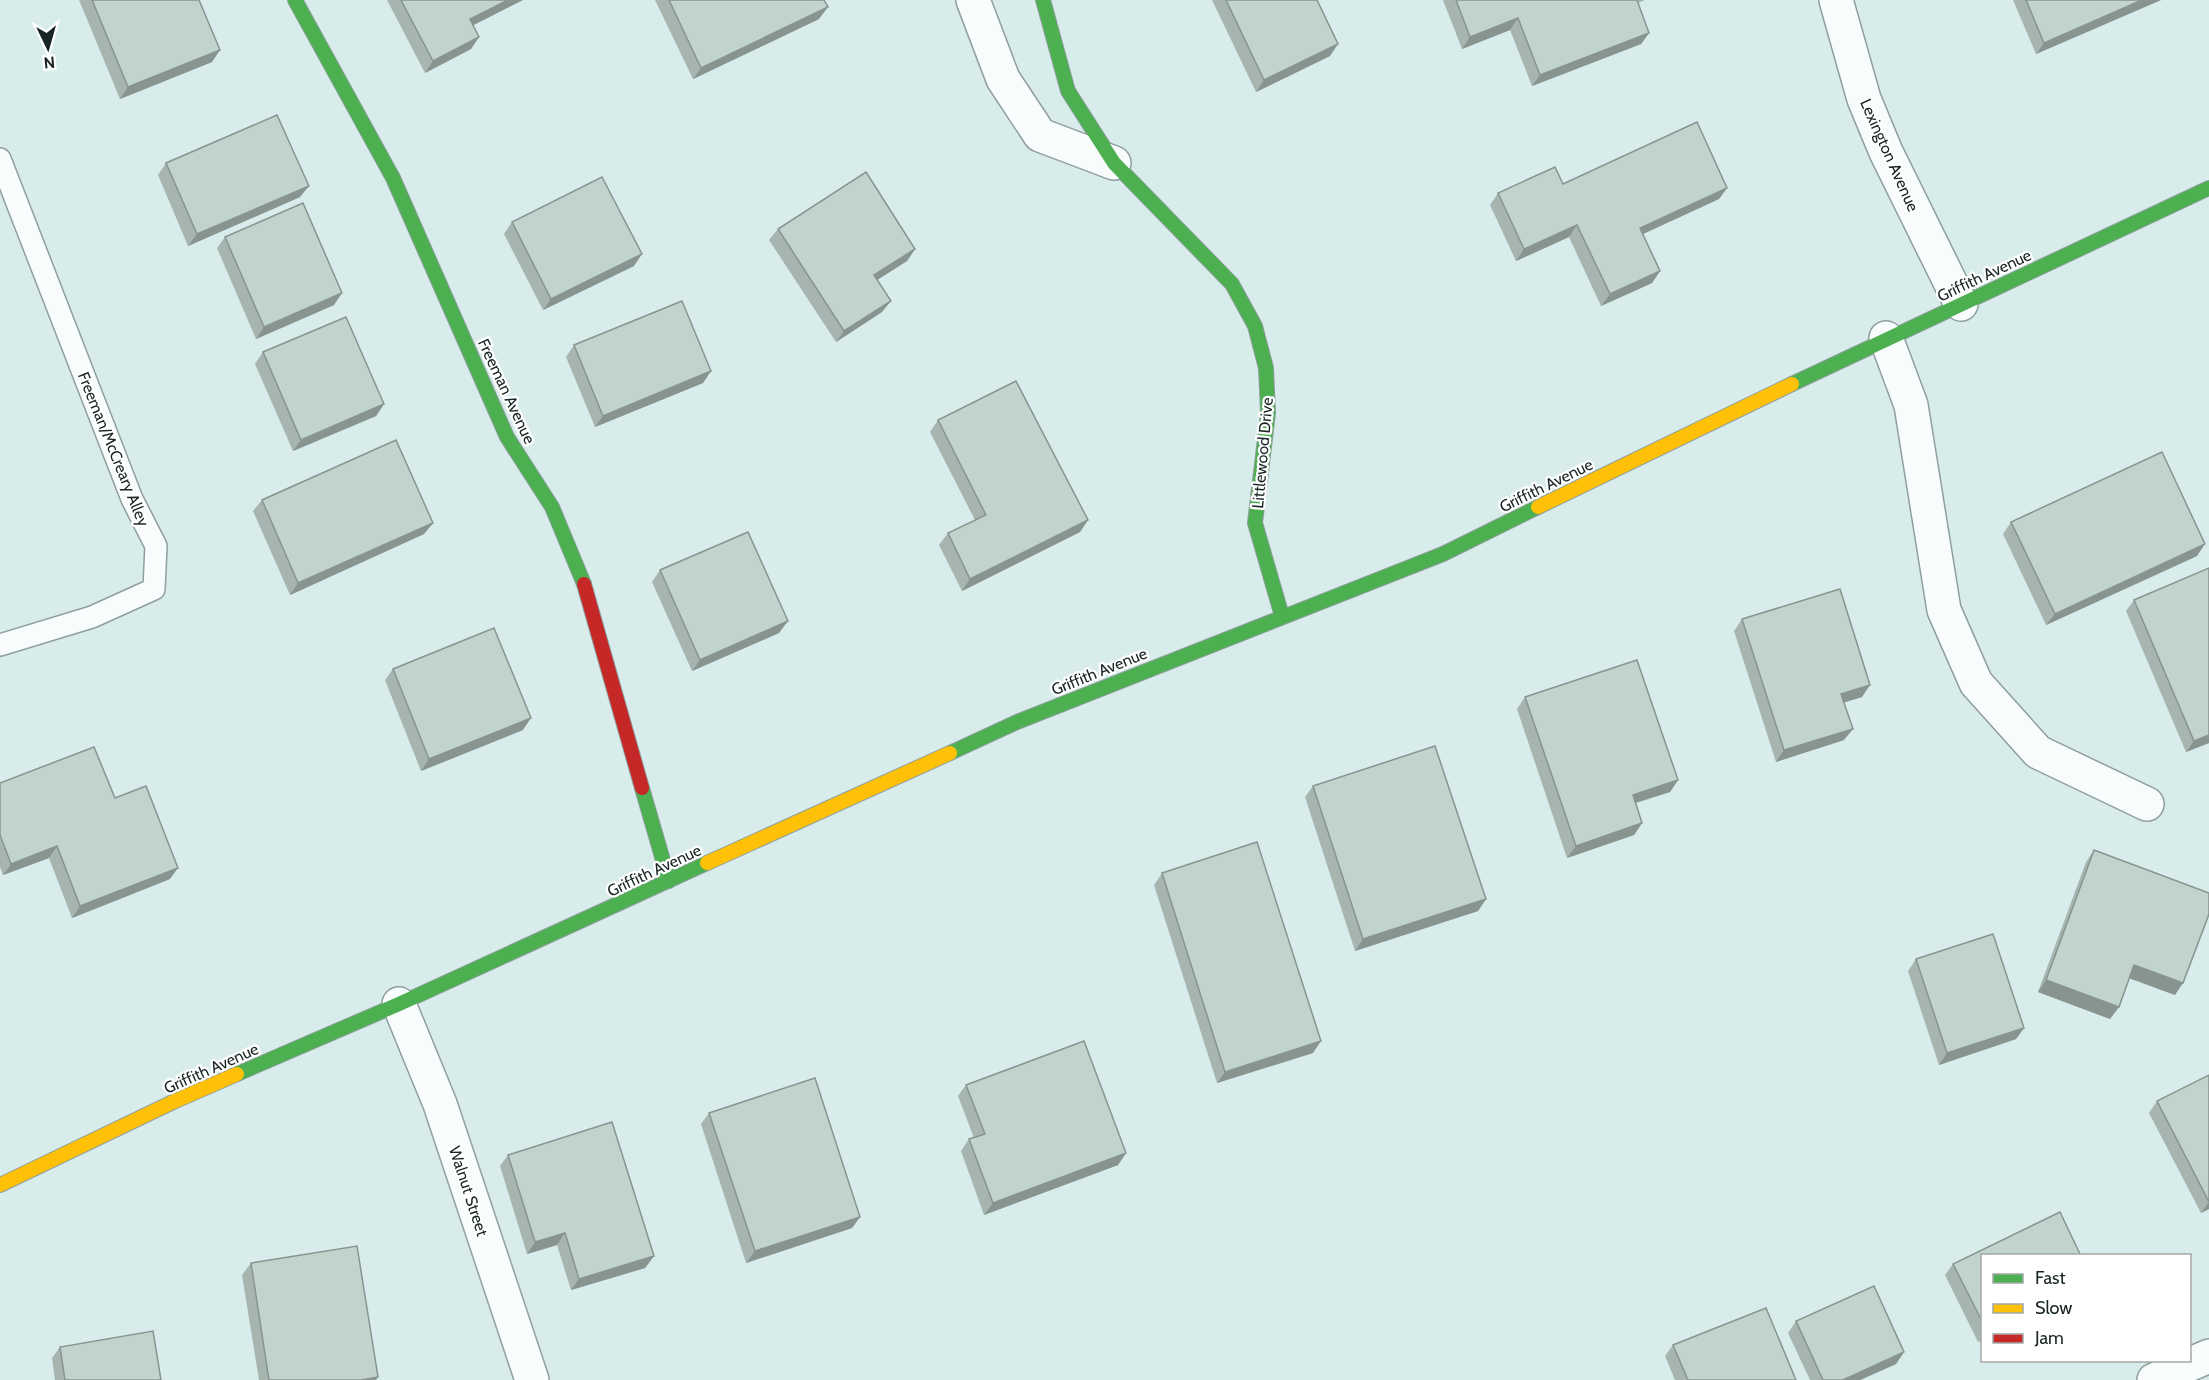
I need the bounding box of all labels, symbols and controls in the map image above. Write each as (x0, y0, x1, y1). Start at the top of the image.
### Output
north arrow (18, 18, 78, 78)
text: N (43, 52, 56, 72)
street label: Lexington Avenue (1856, 96, 1923, 214)
street label: Griffith Avenue (1934, 245, 2034, 306)
street label: Freeman Avenue (474, 336, 539, 447)
street label: Freeman/McCreary Alley (74, 369, 153, 529)
street label: Littlewood Drive (1248, 397, 1277, 509)
street label: Griffith Avenue (1496, 455, 1596, 516)
street label: Griffith Avenue (1049, 644, 1150, 699)
street label: Griffith Avenue (604, 840, 704, 901)
street label: Griffith Avenue (161, 1039, 261, 1098)
street label: Walnut Street (445, 1144, 492, 1239)
legend (1981, 1254, 2191, 1362)
text: Fast (2035, 1267, 2066, 1289)
text: Slow (2035, 1297, 2072, 1319)
text: Jam (2034, 1327, 2064, 1349)

